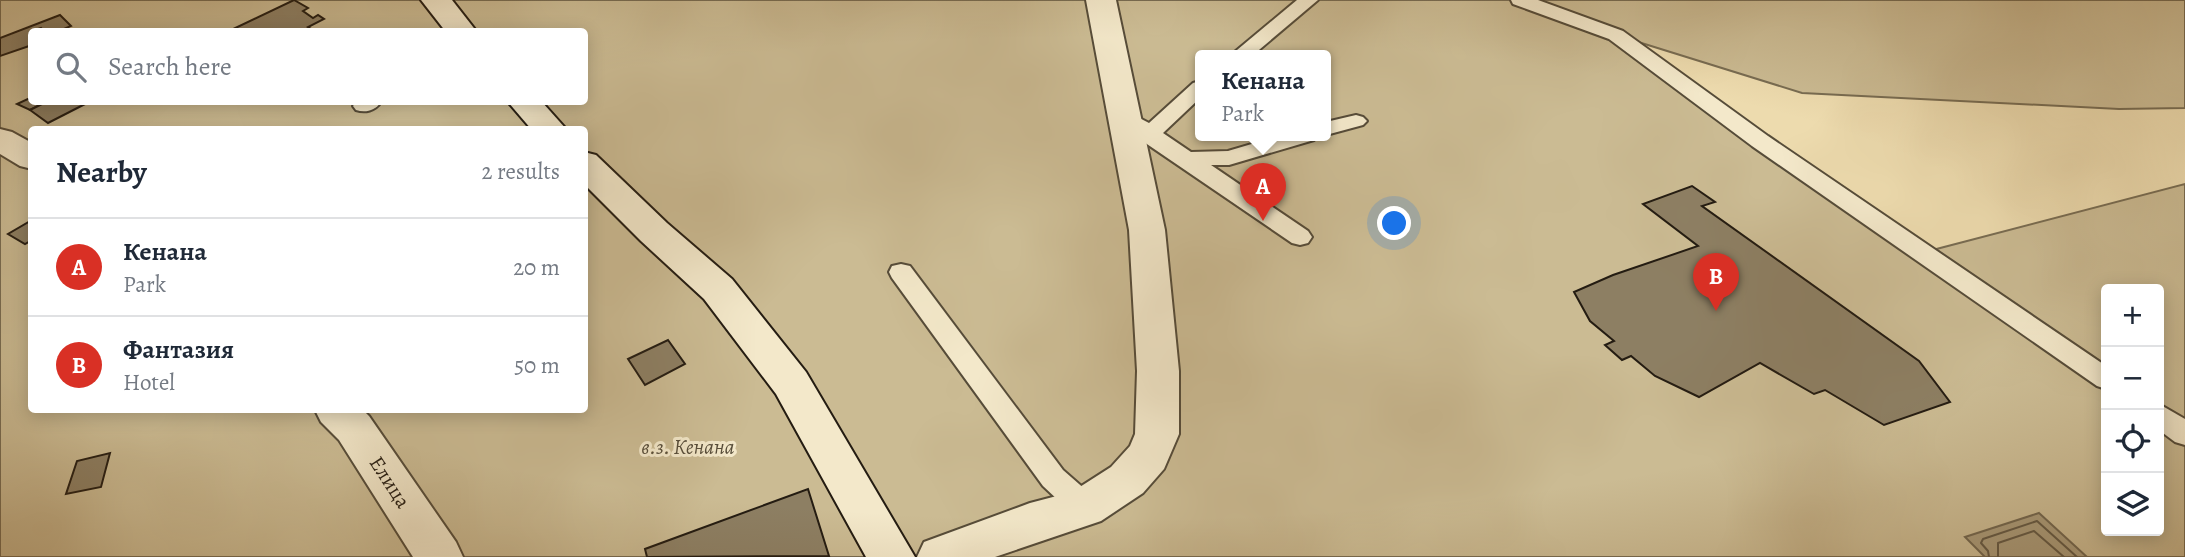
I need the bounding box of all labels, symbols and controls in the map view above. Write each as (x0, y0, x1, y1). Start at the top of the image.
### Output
search box (28, 28, 588, 105)
icon: search (52, 48, 90, 86)
text: Search here (108, 49, 232, 84)
popup (1195, 50, 1331, 141)
text: Кенана (1221, 63, 1305, 98)
text: Park (1221, 98, 1264, 129)
text: Nearby (56, 152, 147, 192)
text: 2 results (482, 156, 560, 187)
pin: A (1240, 163, 1286, 221)
your location (1377, 206, 1411, 240)
text: Кенана (123, 234, 207, 269)
text: A (72, 252, 86, 283)
text: 20 m (513, 252, 560, 283)
pin: B (1693, 253, 1739, 311)
text: Park (123, 269, 166, 300)
map controls (2101, 284, 2164, 536)
button: + (2101, 284, 2164, 347)
text: Фантазия (123, 332, 234, 367)
button: − (2101, 347, 2164, 410)
text: B (72, 350, 86, 381)
text: 50 m (514, 350, 560, 381)
text: Hotel (123, 367, 175, 398)
button: locate (2101, 410, 2164, 473)
park label: в.з. Кенана (642, 433, 735, 461)
street label: Елица (363, 451, 417, 514)
button: layers (2101, 473, 2164, 536)

